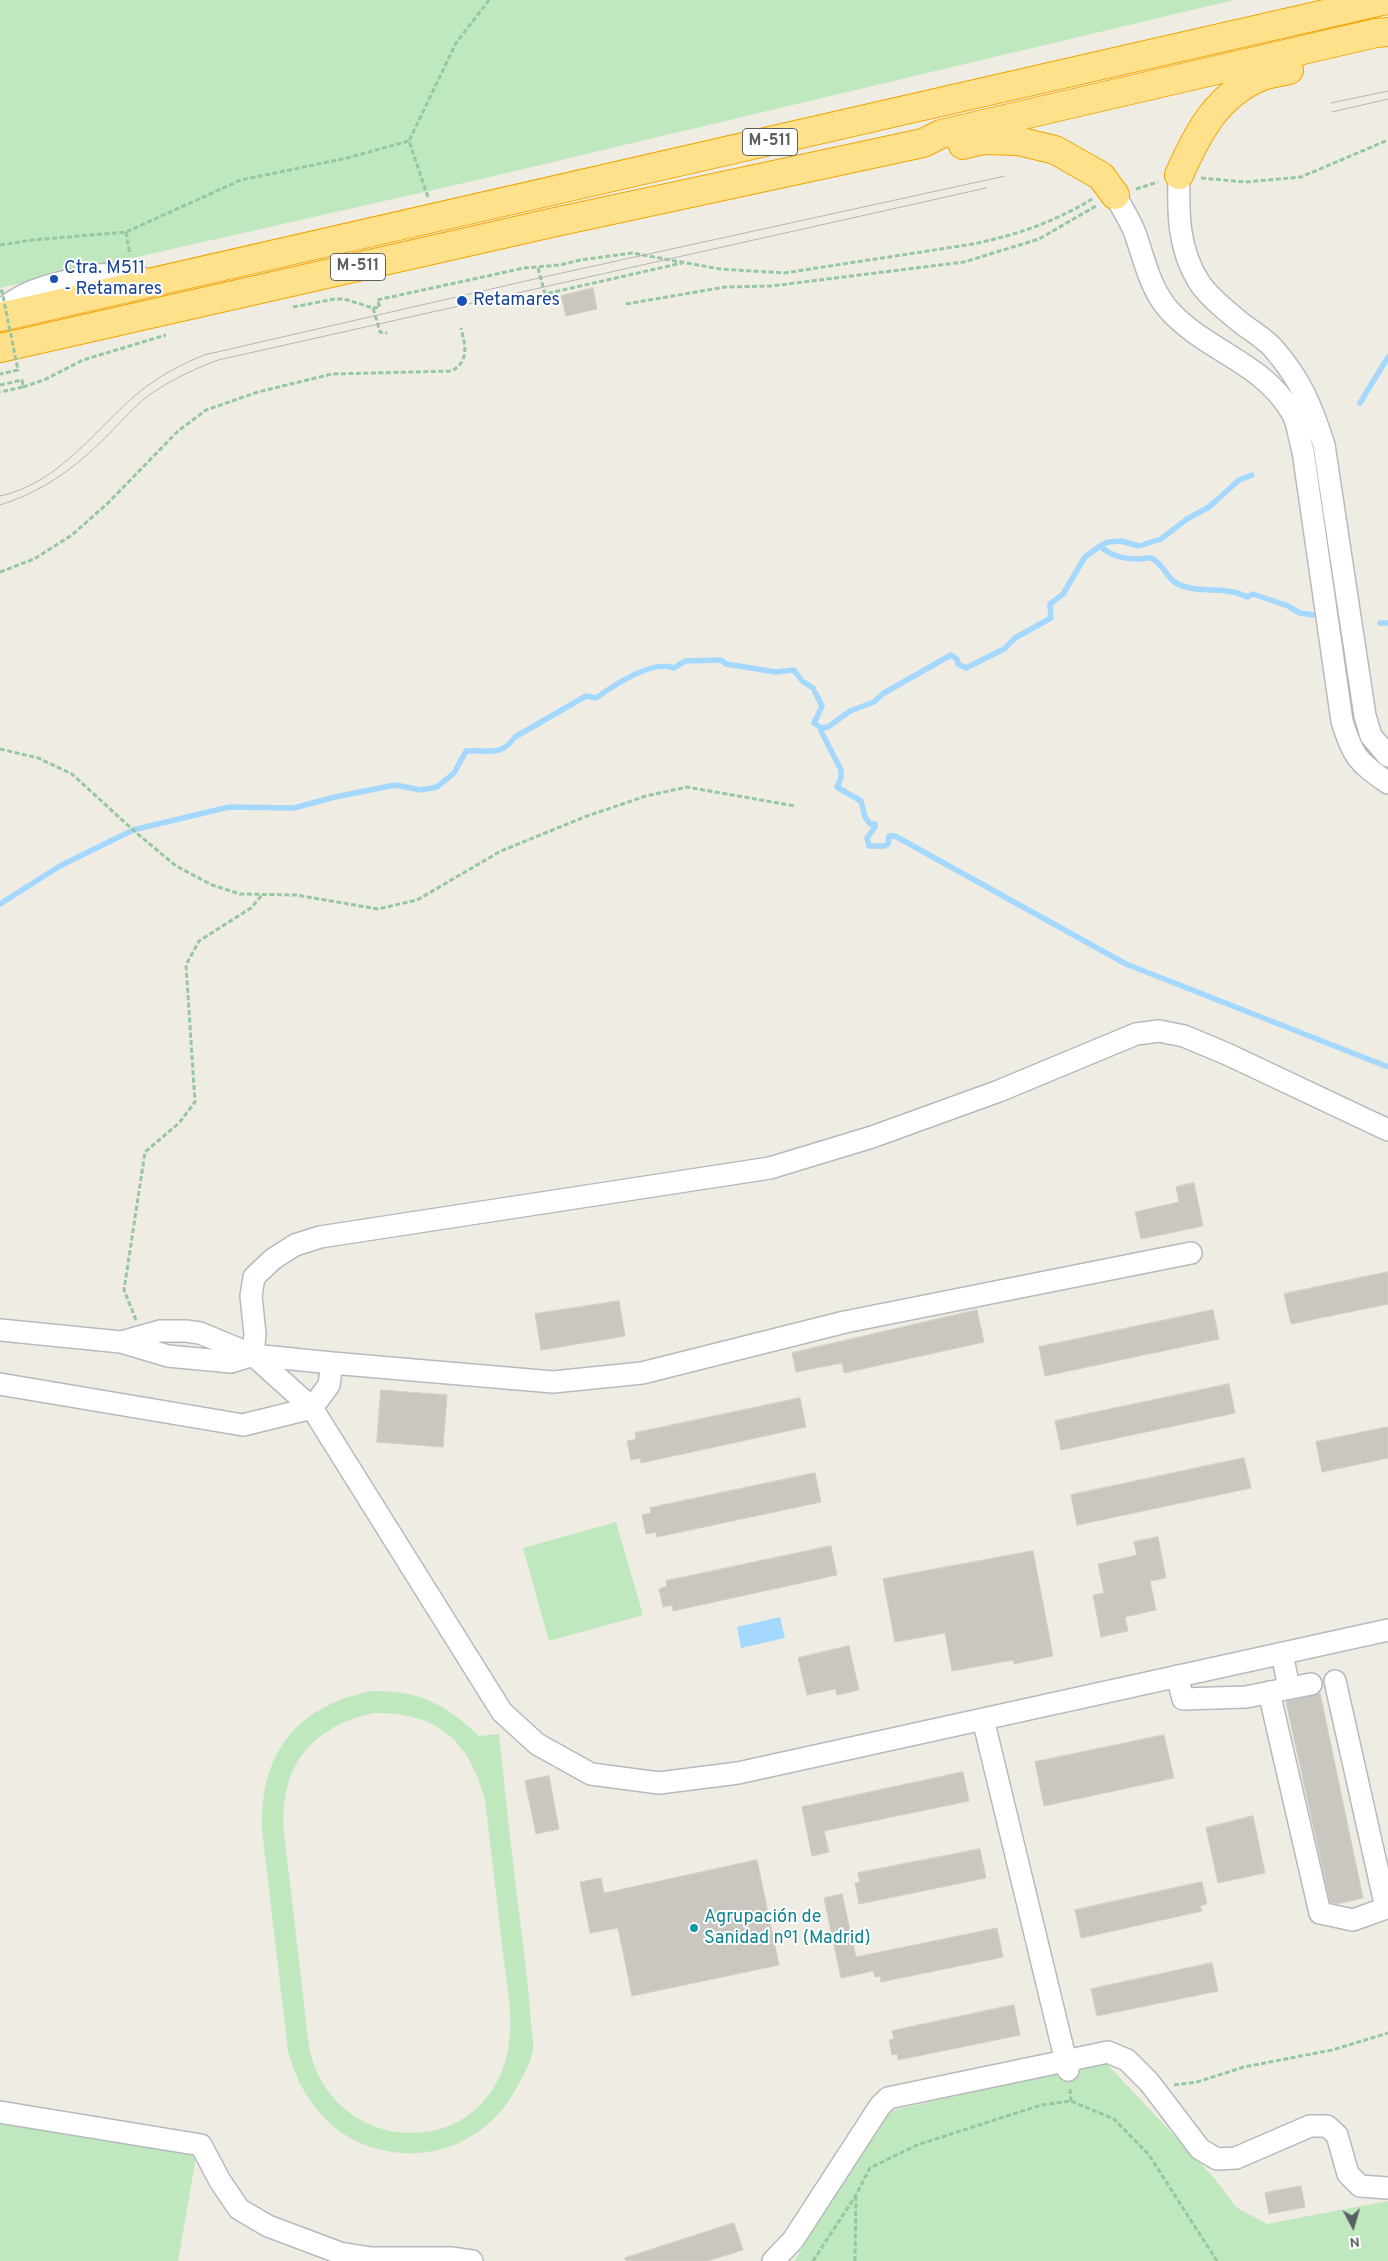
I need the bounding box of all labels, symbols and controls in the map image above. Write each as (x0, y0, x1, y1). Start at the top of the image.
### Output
road number: M-511 (742, 128, 798, 156)
road number: M-511 (330, 253, 386, 280)
place label: Ctra. M511 - Retamares (64, 258, 162, 300)
marker: Ctra. M511 - Retamares (48, 273, 60, 285)
place label: Retamares (473, 290, 560, 312)
marker: Retamares (455, 294, 469, 308)
place label: Agrupación de Sanidad nº1 (Madrid) (704, 1907, 871, 1950)
marker: Agrupación de Sanidad nº1 (Madrid) (688, 1922, 700, 1934)
north arrow (1328, 2201, 1378, 2251)
text: N (1349, 2232, 1361, 2250)

